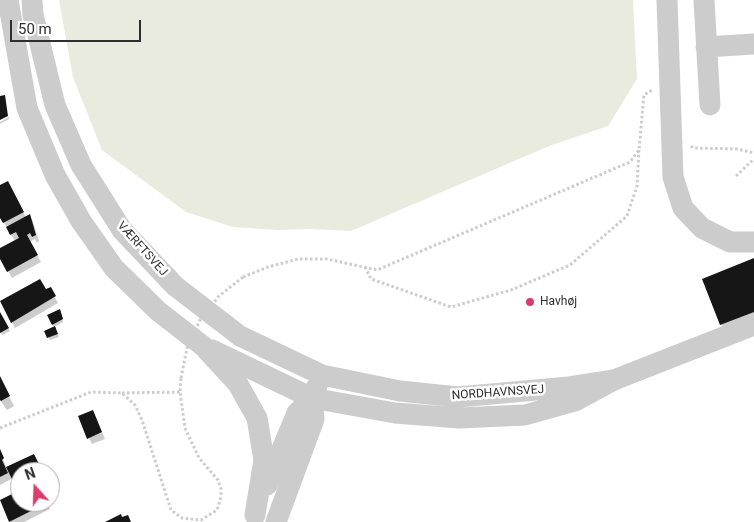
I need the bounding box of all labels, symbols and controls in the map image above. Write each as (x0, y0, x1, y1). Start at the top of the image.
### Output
scale bar (12, 10, 144, 42)
text: 50 m (18, 20, 52, 38)
street label: VÆRFTSVEJ (114, 219, 170, 279)
place label: Havhøj (540, 295, 577, 309)
marker: Havhøj (524, 296, 536, 308)
street label: NORDHAVNSVEJ (451, 383, 545, 403)
north arrow (10, 462, 60, 512)
text: N (23, 465, 38, 483)

